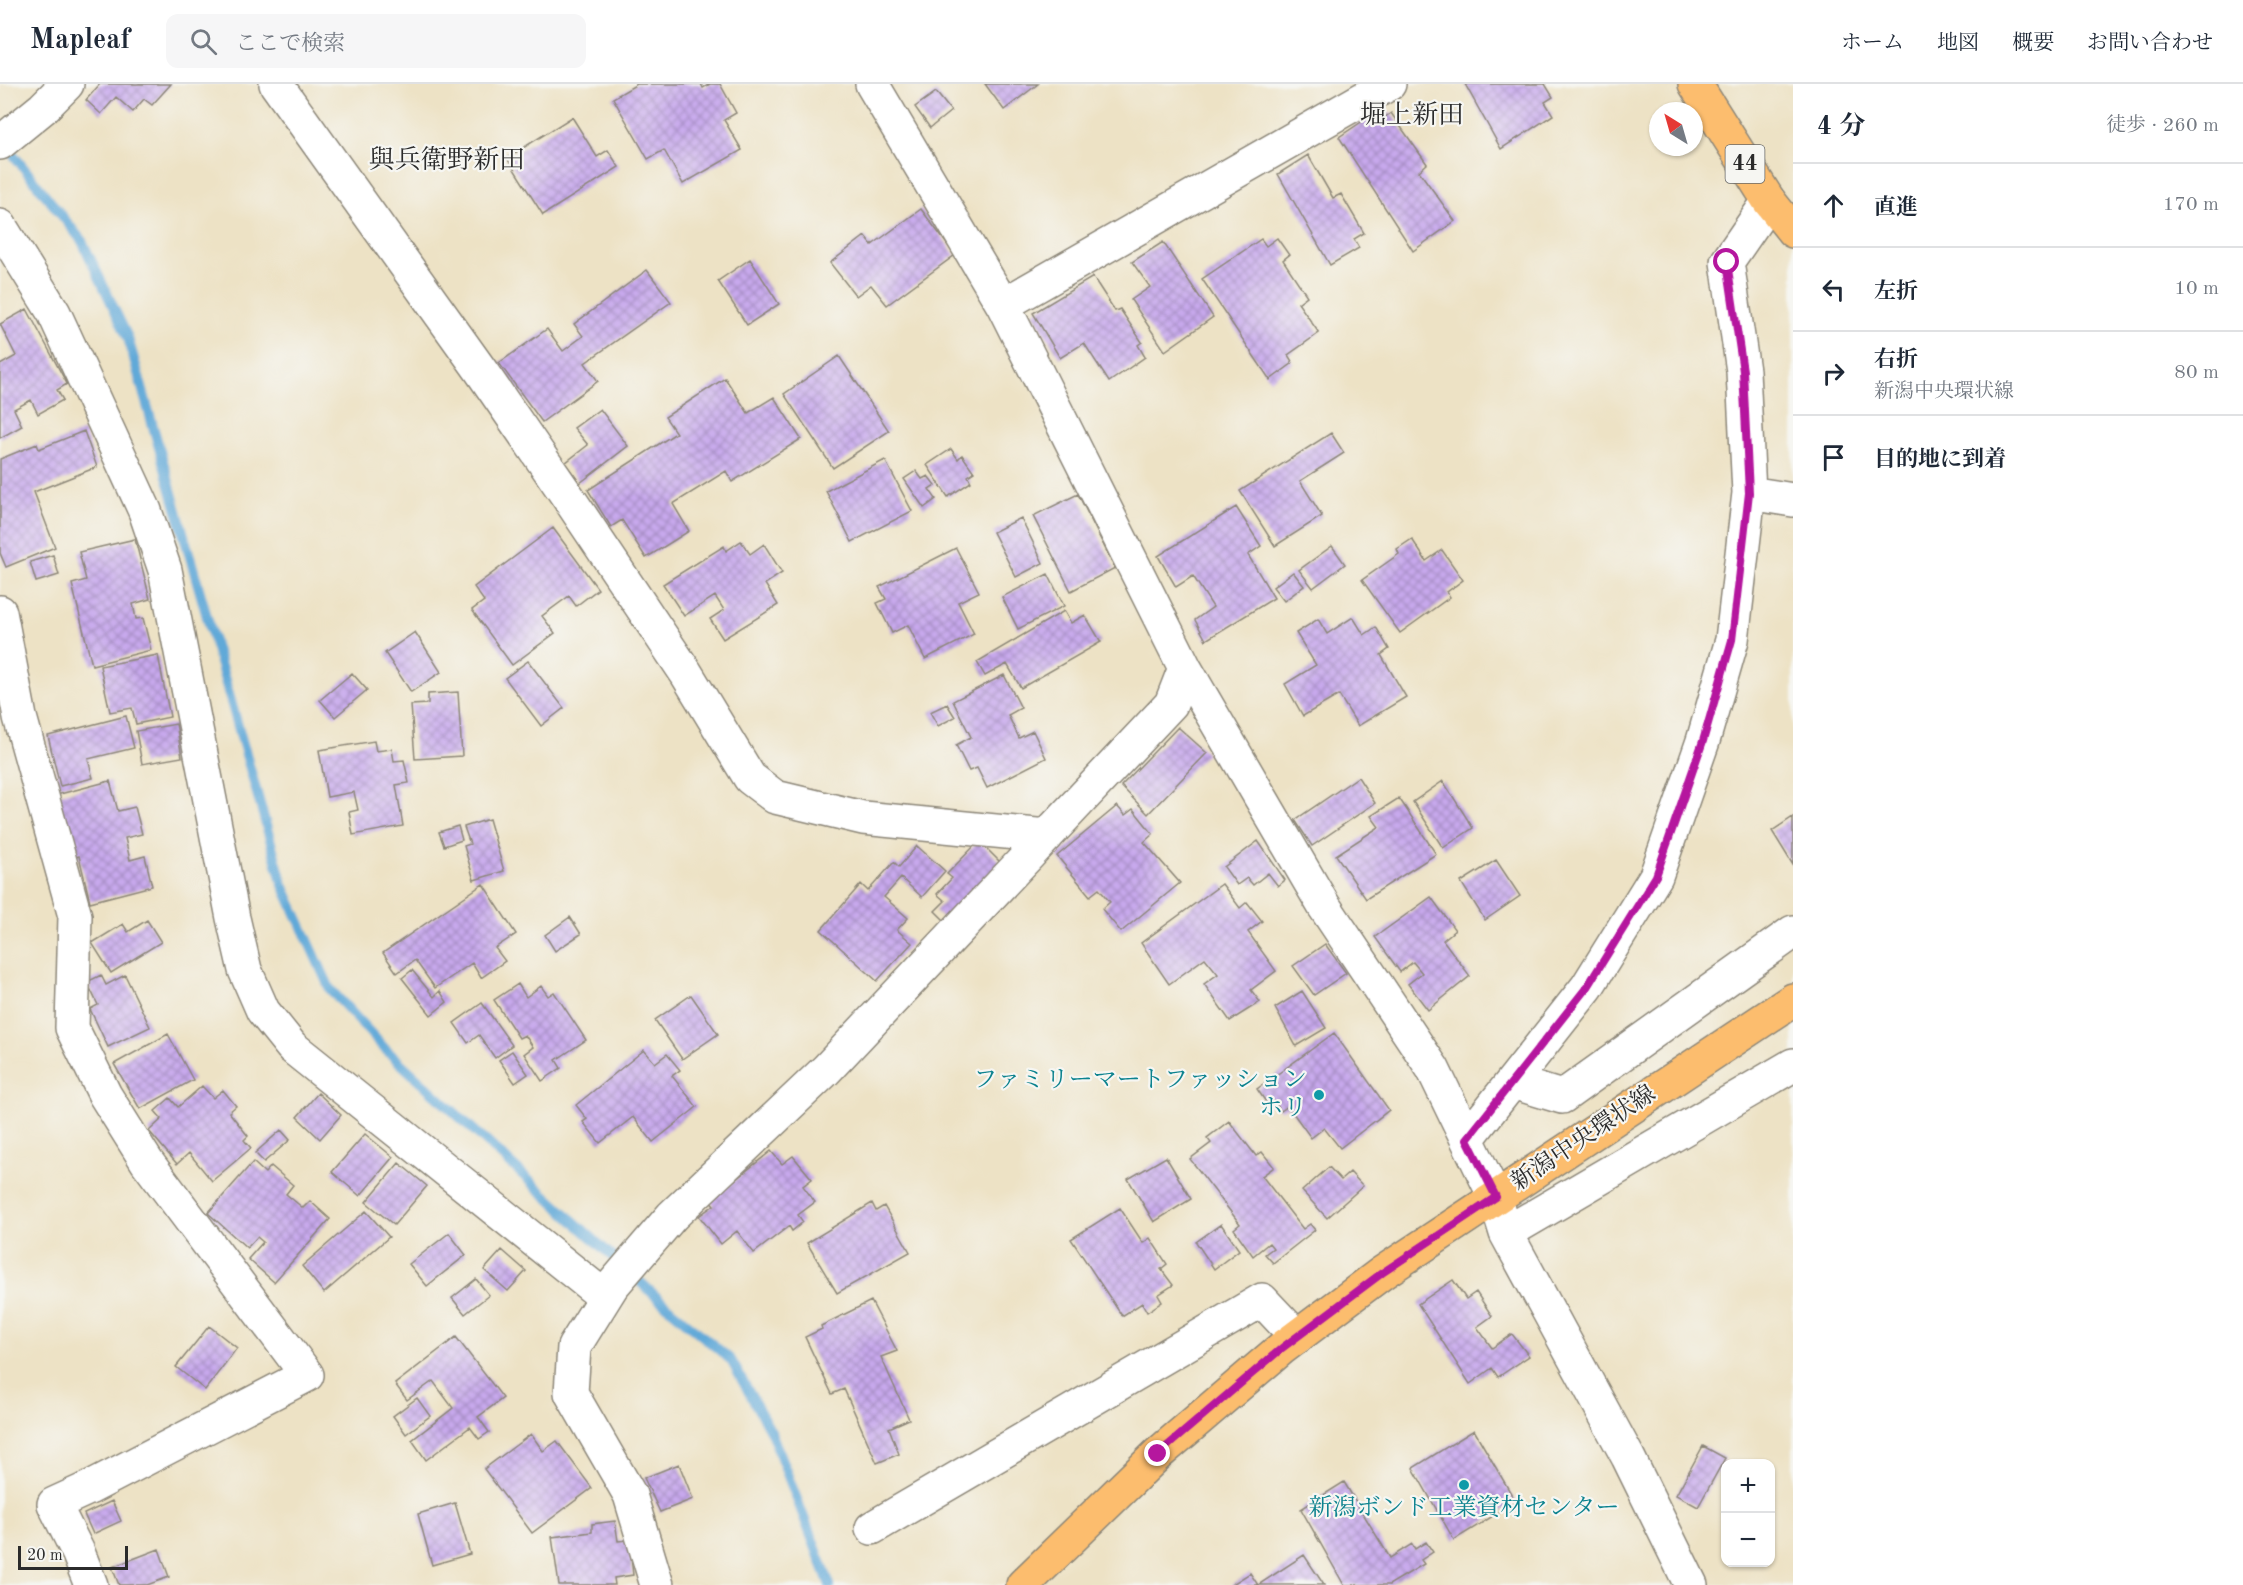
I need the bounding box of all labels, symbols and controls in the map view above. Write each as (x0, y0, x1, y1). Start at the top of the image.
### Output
search box (166, 14, 586, 68)
icon: search (187, 25, 220, 58)
text: Mapleaf (30, 27, 130, 55)
text: ここで検索 (235, 33, 345, 55)
text: ホーム (1841, 33, 1904, 54)
text: 地図 (1937, 33, 1979, 54)
text: 概要 (2012, 33, 2054, 54)
text: お問い合わせ (2087, 33, 2213, 54)
district label: 堀上新田 (1360, 101, 1464, 129)
north arrow (1649, 102, 1703, 156)
text: 4 分 (1817, 114, 1865, 140)
text: 徒歩 · 260 m (2106, 116, 2219, 136)
district label: 與兵衛野新田 (369, 145, 525, 174)
road number: 44 (1726, 145, 1764, 183)
icon: ahead (1817, 189, 1850, 222)
text: 170 m (2163, 195, 2219, 215)
text: 直進 (1874, 197, 1918, 219)
route start (1713, 248, 1739, 274)
icon: left (1817, 273, 1850, 306)
text: 10 m (2174, 279, 2219, 299)
text: 左折 (1874, 281, 1918, 303)
text: 右折 (1874, 349, 1918, 371)
icon: right (1817, 357, 1850, 390)
text: 80 m (2174, 363, 2219, 383)
text: 新潟中央環状線 (1874, 382, 2014, 402)
icon: arrive (1817, 441, 1850, 474)
text: 目的地に到着 (1874, 449, 2006, 471)
place label: ファミリーマートファッション ホリ (973, 1068, 1307, 1121)
street label: 新潟中央環状線 (1506, 1080, 1660, 1196)
marker: ファミリーマートファッション ホリ (1312, 1088, 1326, 1102)
route end (1144, 1440, 1170, 1466)
map controls (1721, 1459, 1775, 1567)
button: + (1721, 1459, 1775, 1513)
marker: 新潟ボンド工業資材センター (1457, 1478, 1471, 1492)
place label: 新潟ボンド工業資材センター (1308, 1494, 1620, 1521)
button: − (1721, 1513, 1775, 1567)
scale bar (18, 1543, 128, 1570)
text: 20 m (27, 1548, 63, 1564)

